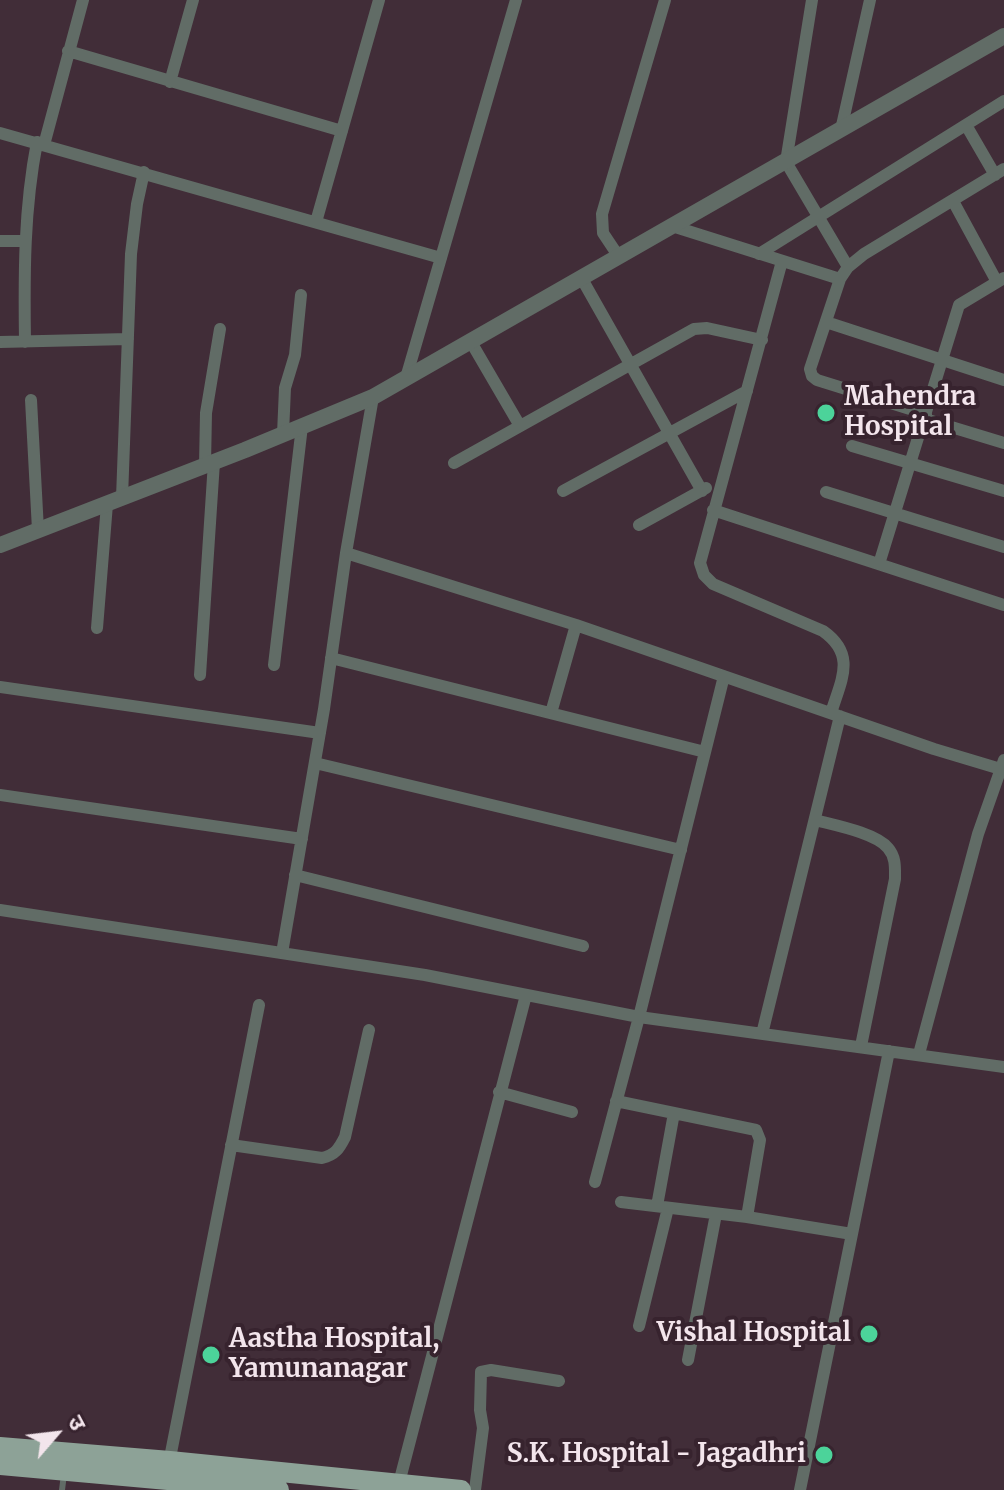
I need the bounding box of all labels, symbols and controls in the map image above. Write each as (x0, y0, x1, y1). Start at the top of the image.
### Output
place label: Mahendra Hospital (844, 382, 976, 444)
marker: Mahendra Hospital (815, 402, 837, 424)
place label: Vishal Hospital (657, 1318, 851, 1350)
marker: Vishal Hospital (858, 1323, 880, 1345)
place label: Aastha Hospital, Yamunanagar (229, 1324, 439, 1386)
marker: Aastha Hospital, Yamunanagar (200, 1344, 222, 1366)
north arrow (16, 1394, 96, 1474)
text: उ (62, 1410, 93, 1435)
place label: S.K. Hospital - Jagadhri (507, 1439, 806, 1471)
marker: S.K. Hospital - Jagadhri (813, 1444, 835, 1466)

